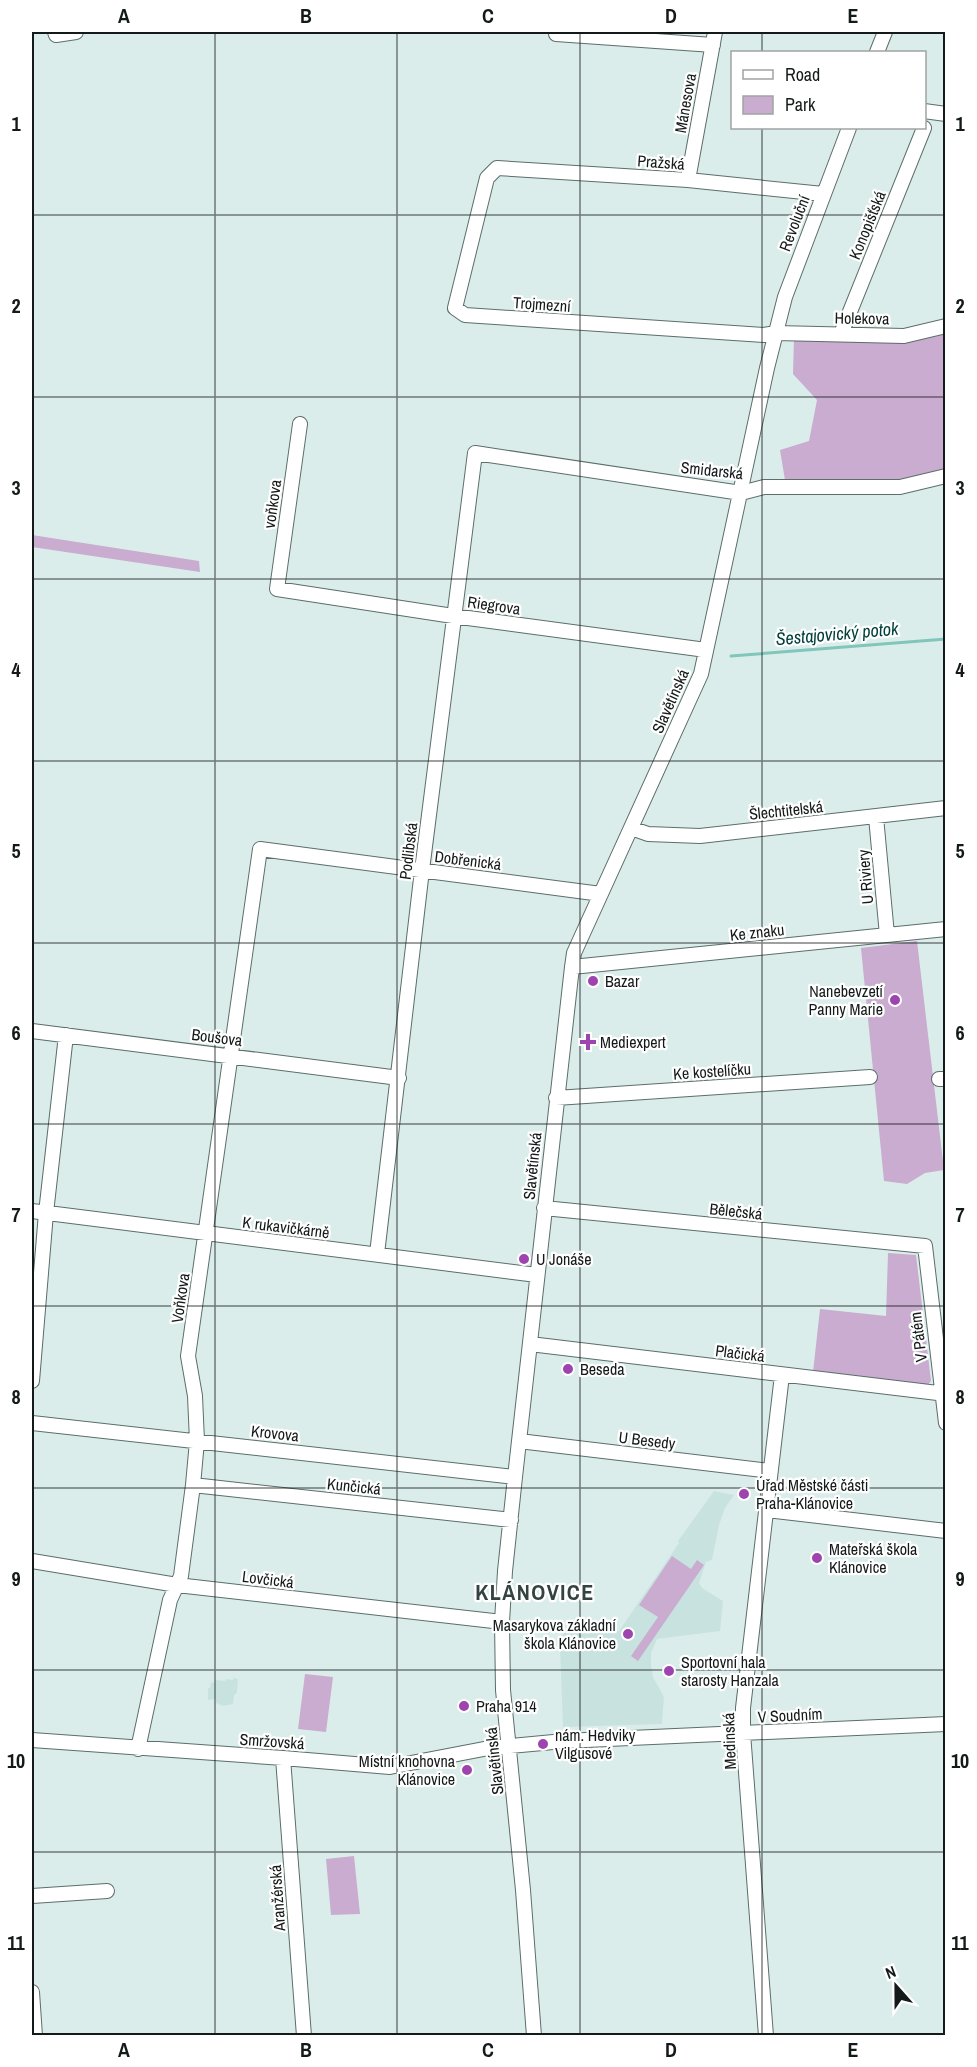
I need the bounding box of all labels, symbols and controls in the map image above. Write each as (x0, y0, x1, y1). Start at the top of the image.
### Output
text: A (118, 2, 130, 29)
text: B (300, 2, 312, 29)
text: C (482, 2, 494, 29)
text: D (665, 2, 677, 29)
text: E (848, 2, 859, 29)
legend (731, 51, 926, 129)
text: Road (785, 62, 820, 87)
street label: Mánesova (669, 71, 701, 135)
text: Park (785, 92, 816, 117)
text: 1 (11, 110, 21, 137)
text: 1 (955, 110, 965, 137)
street label: Pražská (637, 149, 686, 175)
street label: Konopišťská (843, 187, 891, 263)
street label: Revoluční (773, 192, 815, 254)
street label: Trojmezní (512, 291, 572, 317)
text: 2 (11, 292, 21, 319)
text: 2 (955, 292, 965, 319)
street label: Holekova (834, 307, 890, 329)
street label: Smidarská (680, 456, 745, 484)
text: 3 (11, 474, 21, 501)
text: 3 (955, 474, 965, 501)
street label: voňkova (258, 478, 286, 530)
street label: Riegrova (466, 590, 523, 620)
water label: Šestajovický potok (775, 616, 900, 651)
text: 4 (11, 656, 21, 683)
text: 4 (955, 656, 965, 683)
street label: Slavětínská (646, 665, 694, 736)
street label: Šlechtitelská (748, 795, 825, 825)
street label: Podlibská (394, 820, 423, 881)
text: 5 (11, 837, 21, 864)
text: 5 (955, 837, 965, 864)
street label: Dobřenická (433, 845, 503, 875)
street label: U Riviery (852, 848, 878, 905)
street label: Ke znaku (729, 918, 785, 946)
place label: Bazar (605, 970, 640, 992)
marker: Bazar (586, 974, 600, 988)
place label: Nanebevzetí Panny Marie (809, 980, 883, 1020)
marker: Nanebevzetí Panny Marie (888, 993, 902, 1007)
text: 6 (11, 1019, 21, 1046)
text: 6 (955, 1019, 965, 1046)
street label: Boušova (190, 1023, 244, 1051)
place label: Mediexpert (600, 1031, 666, 1053)
marker: Mediexpert (581, 1035, 595, 1049)
street label: Ke kostelíčku (672, 1057, 752, 1085)
street label: Slavětínská (518, 1130, 547, 1201)
street label: Bělečská (708, 1197, 764, 1225)
text: 7 (11, 1201, 21, 1228)
text: 7 (955, 1201, 965, 1228)
street label: K rukavičkárně (241, 1211, 331, 1243)
place label: U Jonáše (536, 1248, 591, 1270)
marker: U Jonáše (517, 1252, 531, 1266)
street label: Voňkova (166, 1271, 194, 1324)
street label: V Pátém (904, 1311, 932, 1363)
street label: Plačická (714, 1339, 767, 1367)
place label: Beseda (580, 1358, 625, 1380)
marker: Beseda (561, 1362, 575, 1376)
text: 8 (11, 1383, 21, 1410)
text: 8 (955, 1383, 965, 1410)
street label: Krovova (250, 1420, 301, 1447)
street label: U Besedy (617, 1426, 677, 1454)
street label: Kunčická (326, 1472, 383, 1500)
place label: Úřad Městské části Praha-Klánovice (756, 1474, 868, 1514)
marker: Úřad Městské části Praha-Klánovice (737, 1487, 751, 1501)
place label: Mateřská škola Klánovice (829, 1538, 918, 1578)
marker: Mateřská škola Klánovice (810, 1551, 824, 1565)
text: 9 (11, 1565, 21, 1592)
street label: Lovčická (241, 1565, 296, 1593)
text: 9 (955, 1565, 965, 1592)
district label: KLÁNOVICE (475, 1577, 595, 1607)
place label: Masarykova základní škola Klánovice (493, 1614, 616, 1654)
marker: Masarykova základní škola Klánovice (621, 1627, 635, 1641)
place label: Sportovní hala starosty Hanzala (681, 1651, 779, 1691)
marker: Sportovní hala starosty Hanzala (662, 1664, 676, 1678)
place label: Praha 914 (476, 1695, 537, 1717)
marker: Praha 914 (457, 1699, 471, 1713)
street label: V Soudním (757, 1702, 823, 1728)
street label: Medinská (717, 1711, 741, 1770)
place label: nám. Hedviky Vilgusové (555, 1724, 636, 1764)
street label: Slavětínská (479, 1725, 508, 1796)
street label: Smržovská (239, 1728, 306, 1754)
marker: nám. Hedviky Vilgusové (536, 1737, 550, 1751)
text: 10 (7, 1747, 25, 1774)
text: 10 (951, 1747, 969, 1774)
place label: Místní knohovna Klánovice (359, 1750, 456, 1790)
marker: Místní knohovna Klánovice (460, 1763, 474, 1777)
street label: Aranžérská (264, 1863, 290, 1933)
text: 11 (7, 1929, 26, 1956)
text: 11 (951, 1929, 970, 1956)
north arrow (866, 1956, 926, 2016)
text: N (882, 1960, 899, 1984)
text: A (118, 2036, 130, 2063)
text: B (300, 2036, 312, 2063)
text: C (482, 2036, 494, 2063)
text: D (665, 2036, 677, 2063)
text: E (848, 2036, 859, 2063)

